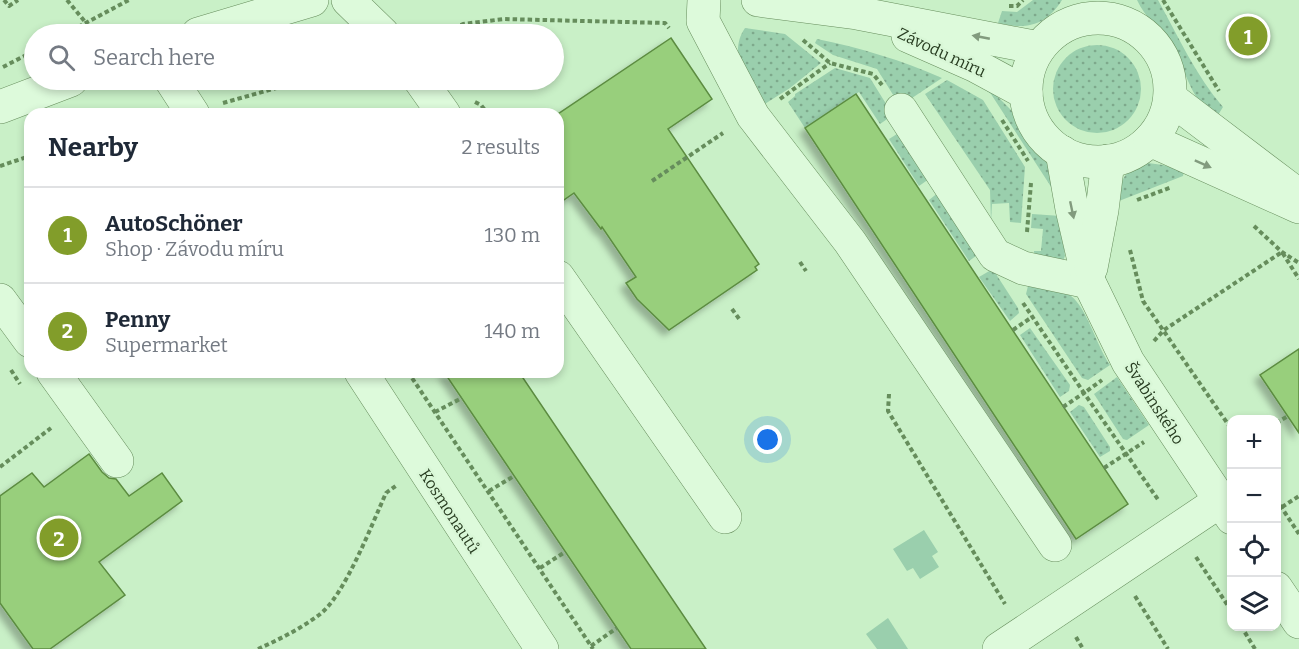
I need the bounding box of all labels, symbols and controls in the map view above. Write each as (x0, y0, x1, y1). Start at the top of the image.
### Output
pin: 1 (1228, 14, 1268, 58)
search box (24, 24, 564, 90)
street label: Závodu míru (895, 24, 989, 81)
one-way arrow (972, 32, 991, 41)
icon: search (45, 41, 78, 74)
text: Search here (93, 44, 215, 71)
text: Nearby (48, 132, 138, 163)
text: 2 results (461, 135, 540, 159)
one-way arrow (1194, 160, 1212, 170)
one-way arrow (1068, 200, 1077, 219)
text: AutoSchöner (105, 210, 243, 237)
text: 1 (63, 223, 72, 247)
text: 130 m (485, 223, 540, 247)
text: Shop · Závodu míru (105, 237, 284, 261)
text: Penny (105, 306, 170, 333)
text: 2 (62, 319, 73, 343)
text: 140 m (484, 319, 540, 343)
text: Supermarket (105, 333, 228, 357)
street label: Švabinského (1121, 358, 1189, 448)
map controls (1227, 415, 1281, 631)
button: + (1227, 415, 1281, 469)
your location (753, 425, 782, 454)
street label: Kosmonautů (415, 466, 484, 557)
button: − (1227, 469, 1281, 523)
pin: 2 (40, 516, 78, 560)
button: locate (1227, 523, 1281, 577)
button: layers (1227, 577, 1281, 631)

